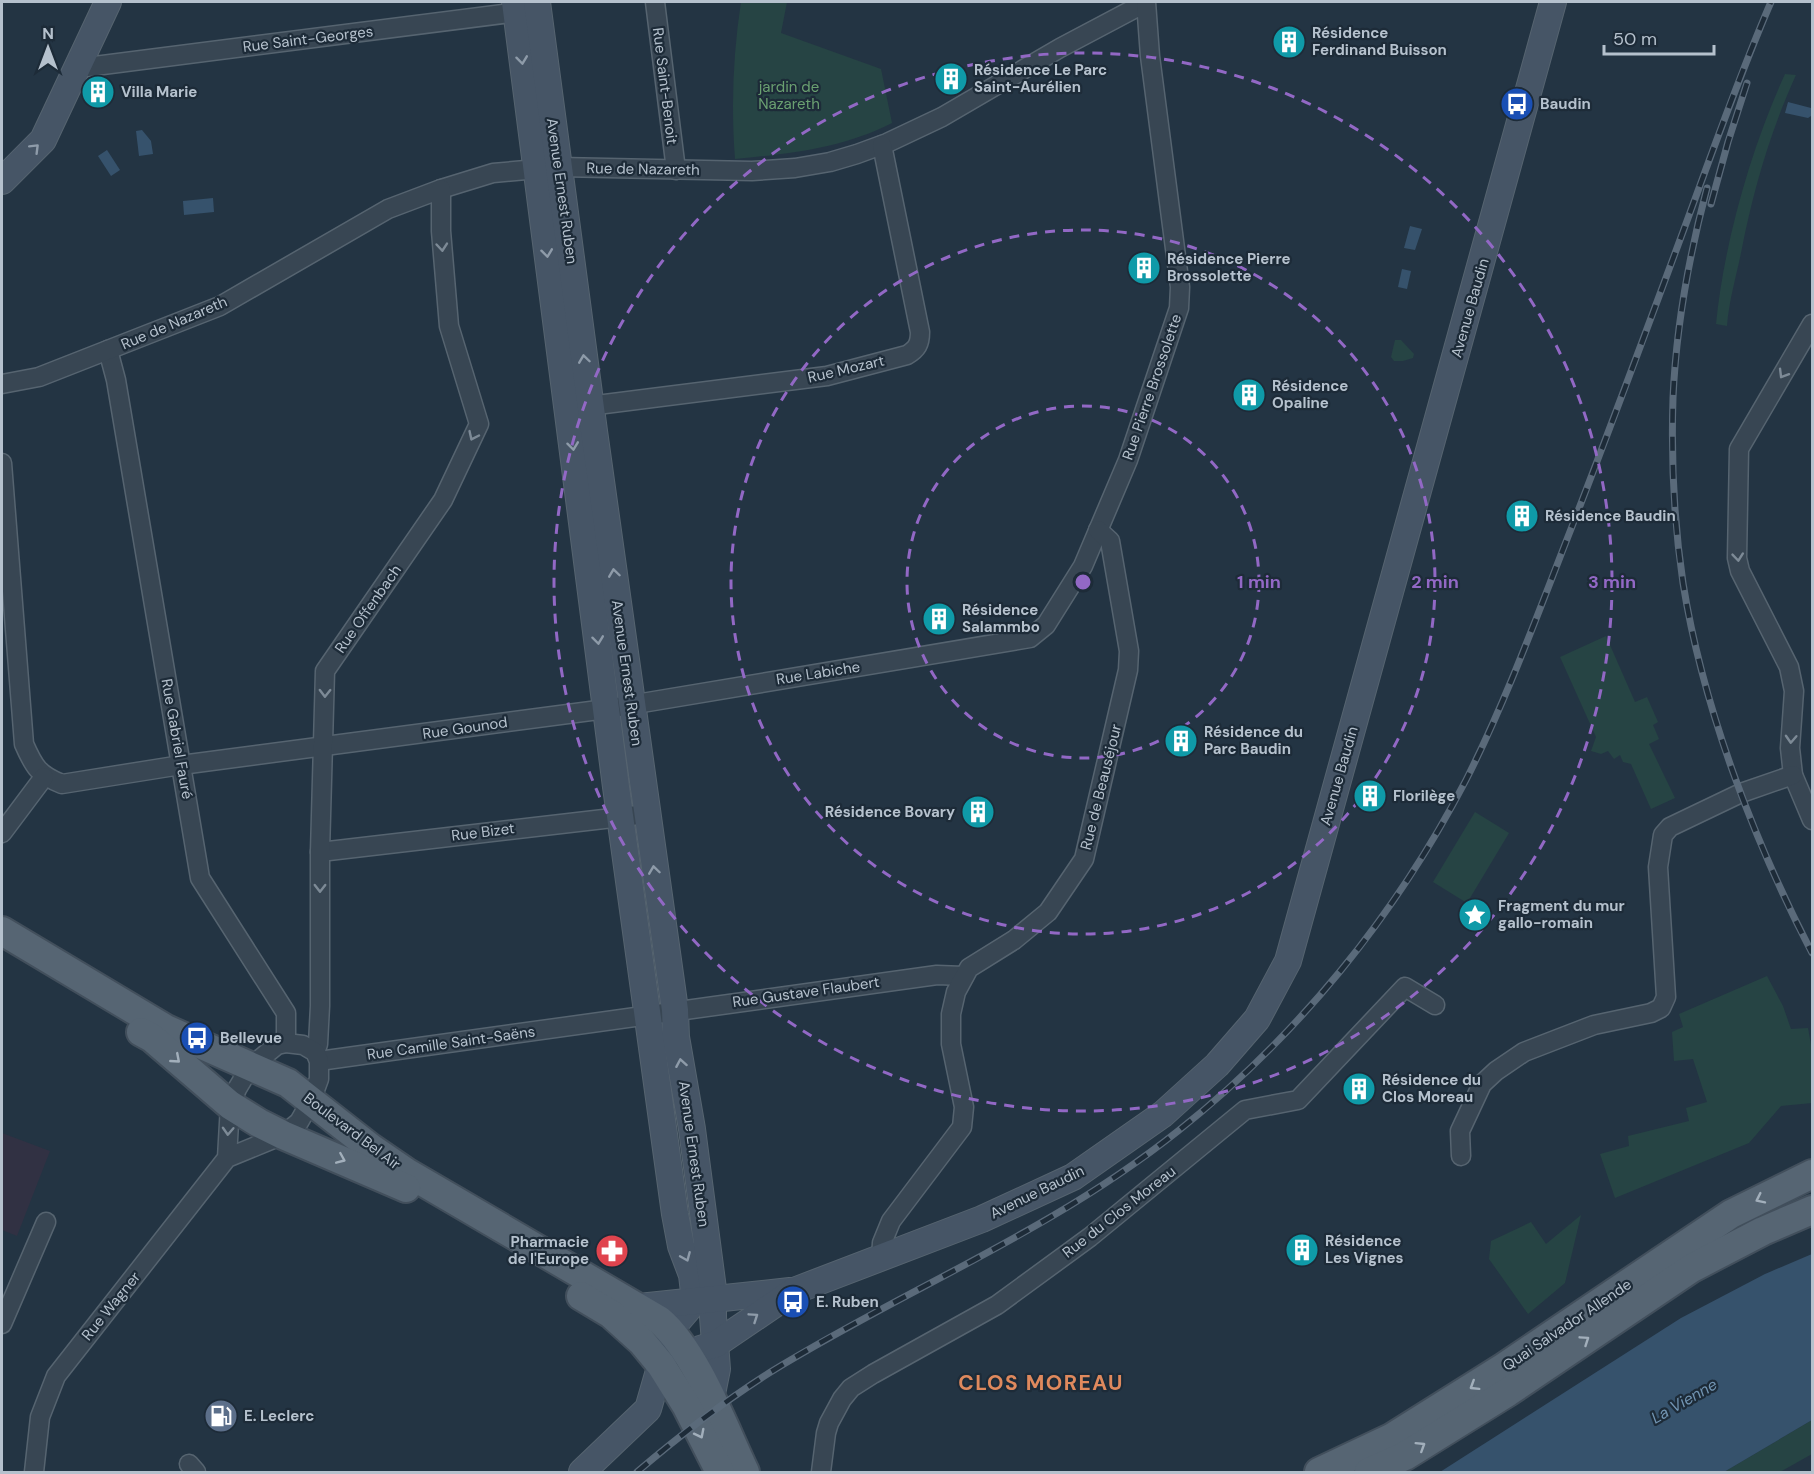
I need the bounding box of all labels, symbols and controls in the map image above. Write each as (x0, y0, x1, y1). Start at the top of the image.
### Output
north arrow (18, 18, 78, 78)
scale bar (1604, 18, 1714, 56)
street label: Rue Saint-Georges (242, 21, 374, 57)
text: N (42, 23, 54, 44)
place label: Résidence Ferdinand Buisson (1312, 23, 1447, 60)
building icon: Résidence Ferdinand Buisson (1271, 24, 1307, 60)
street label: Rue Saint-Benoit (648, 26, 682, 146)
text: 50 m (1613, 27, 1657, 51)
one-way arrow (516, 55, 528, 64)
place label: Résidence Le Parc Saint-Aurélien (974, 60, 1107, 97)
building icon: Résidence Le Parc Saint-Aurélien (933, 61, 969, 97)
building icon: Villa Marie (80, 74, 116, 110)
park label: jardin de Nazareth (758, 77, 820, 114)
place label: Villa Marie (121, 82, 197, 102)
bus stop icon: Baudin (1499, 86, 1535, 122)
place label: Baudin (1540, 94, 1591, 114)
street label: Avenue Ernest Ruben (542, 117, 582, 265)
one-way arrow (27, 145, 38, 156)
street label: Rue de Nazareth (586, 158, 700, 180)
one-way arrow (435, 243, 448, 252)
one-way arrow (541, 248, 553, 257)
place label: Résidence Pierre Brossolette (1167, 249, 1290, 286)
building icon: Résidence Pierre Brossolette (1126, 250, 1162, 286)
street label: Avenue Baudin (1446, 256, 1494, 360)
street label: Rue de Nazareth (118, 292, 230, 354)
street label: Rue Pierre Brossolette (1118, 311, 1186, 463)
street label: Rue Mozart (806, 350, 886, 388)
one-way arrow (579, 354, 591, 363)
one-way arrow (1778, 368, 1790, 378)
place label: Résidence Opaline (1272, 376, 1348, 413)
building icon: Résidence Opaline (1231, 377, 1267, 413)
one-way arrow (468, 430, 480, 441)
one-way arrow (566, 442, 578, 451)
building icon: Résidence Baudin (1504, 498, 1540, 534)
place label: Résidence Baudin (1545, 506, 1676, 526)
one-way arrow (1731, 552, 1744, 562)
street label: Rue Offenbach (330, 561, 406, 657)
one-way arrow (608, 568, 620, 577)
text: 1 min (1237, 570, 1281, 594)
text: 2 min (1411, 570, 1459, 594)
text: 3 min (1588, 570, 1636, 594)
centre of rings (1073, 572, 1093, 592)
street label: Avenue Ernest Ruben (607, 599, 647, 747)
place label: Résidence Salammbo (962, 600, 1040, 637)
building icon: Résidence Salammbo (921, 601, 957, 637)
one-way arrow (591, 635, 603, 644)
street label: Rue Labiche (775, 656, 861, 690)
street label: Rue Gabriel Fauré (157, 677, 197, 801)
one-way arrow (318, 689, 331, 698)
street label: Rue Gounod (421, 712, 509, 744)
street label: Rue de Beauséjour (1076, 722, 1126, 852)
place label: Résidence du Parc Baudin (1204, 722, 1303, 759)
building icon: Résidence du Parc Baudin (1163, 723, 1199, 759)
street label: Avenue Baudin (1315, 724, 1363, 828)
one-way arrow (1784, 735, 1797, 744)
building icon: Florilège (1352, 778, 1388, 814)
place label: Florilège (1393, 786, 1455, 806)
building icon: Résidence Bovary (960, 794, 996, 830)
place label: Résidence Bovary (825, 802, 955, 822)
street label: Rue Bizet (450, 818, 516, 846)
one-way arrow (649, 865, 661, 874)
one-way arrow (314, 883, 326, 892)
place label: Fragment du mur gallo-romain (1498, 896, 1625, 933)
place icon: Fragment du mur gallo-romain (1457, 897, 1493, 933)
street label: Rue Gustave Flaubert (731, 972, 881, 1012)
bus stop icon: Bellevue (179, 1020, 215, 1056)
street label: Rue Camille Saint-Saëns (366, 1021, 536, 1065)
place label: Bellevue (220, 1028, 282, 1048)
one-way arrow (169, 1052, 180, 1063)
one-way arrow (675, 1058, 687, 1068)
place label: Résidence du Clos Moreau (1382, 1070, 1481, 1107)
building icon: Résidence du Clos Moreau (1341, 1071, 1377, 1107)
street label: Avenue Ernest Ruben (674, 1080, 714, 1228)
street label: Boulevard Bel Air (299, 1088, 405, 1174)
one-way arrow (222, 1127, 235, 1136)
one-way arrow (335, 1152, 346, 1164)
street label: Avenue Baudin (987, 1161, 1087, 1223)
street label: Rue du Clos Moreau (1058, 1161, 1180, 1263)
one-way arrow (1755, 1192, 1766, 1204)
place label: Résidence Les Vignes (1325, 1231, 1403, 1268)
place label: Pharmacie de l'Europe (508, 1232, 589, 1269)
building icon: Résidence Les Vignes (1284, 1232, 1320, 1268)
pharmacy icon: Pharmacie de l'Europe (594, 1233, 630, 1269)
one-way arrow (679, 1251, 691, 1262)
street label: Rue Wagner (77, 1267, 145, 1345)
street label: Quai Salvador Allende (1499, 1274, 1635, 1376)
bus stop icon: E. Ruben (775, 1284, 811, 1320)
place label: E. Ruben (816, 1292, 879, 1312)
one-way arrow (748, 1313, 759, 1324)
one-way arrow (1578, 1336, 1589, 1347)
district label: CLOS MOREAU (958, 1369, 1124, 1397)
water label: La Vienne (1647, 1374, 1721, 1428)
one-way arrow (1470, 1379, 1481, 1390)
fuel station icon: E. Leclerc (203, 1398, 239, 1434)
place label: E. Leclerc (244, 1406, 314, 1426)
one-way arrow (693, 1427, 705, 1438)
one-way arrow (1415, 1441, 1425, 1453)

